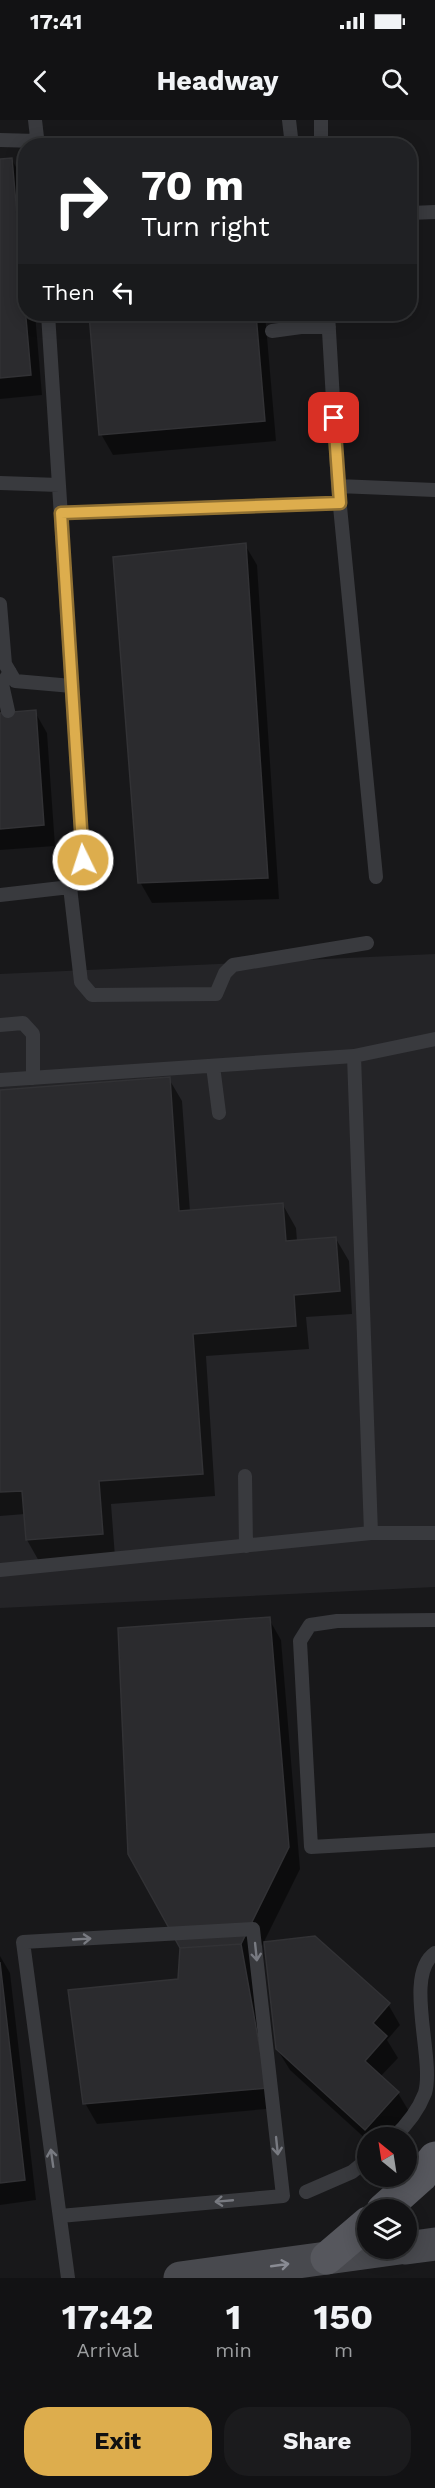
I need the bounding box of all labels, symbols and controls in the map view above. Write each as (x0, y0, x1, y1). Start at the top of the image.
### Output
text: 17:41 (30, 9, 82, 34)
icon: back (24, 65, 57, 98)
text: Headway (156, 65, 279, 97)
icon: search (378, 65, 411, 98)
text: 70 m (141, 161, 244, 210)
icon: right (42, 162, 120, 240)
text: Turn right (141, 211, 270, 243)
icon: left (107, 276, 140, 309)
text: Then (42, 280, 95, 305)
pin (308, 392, 359, 443)
icon: arrive (317, 401, 350, 434)
position arrow (51, 828, 115, 892)
one-way arrow (71, 1933, 91, 1944)
one-way arrow (250, 1941, 261, 1961)
north arrow (357, 2127, 417, 2187)
map controls (357, 2127, 417, 2259)
one-way arrow (272, 2135, 283, 2155)
one-way arrow (47, 2148, 58, 2168)
one-way arrow (215, 2196, 235, 2207)
button: layers (357, 2199, 417, 2259)
one-way arrow (269, 2259, 289, 2270)
text: 17:42 (62, 2296, 154, 2338)
text: 1 (226, 2296, 241, 2338)
text: 150 (314, 2296, 373, 2338)
text: Arrival (76, 2338, 139, 2362)
text: min (215, 2338, 252, 2362)
text: m (334, 2338, 353, 2362)
button: Exit (24, 2407, 212, 2476)
button: Share (224, 2407, 411, 2476)

